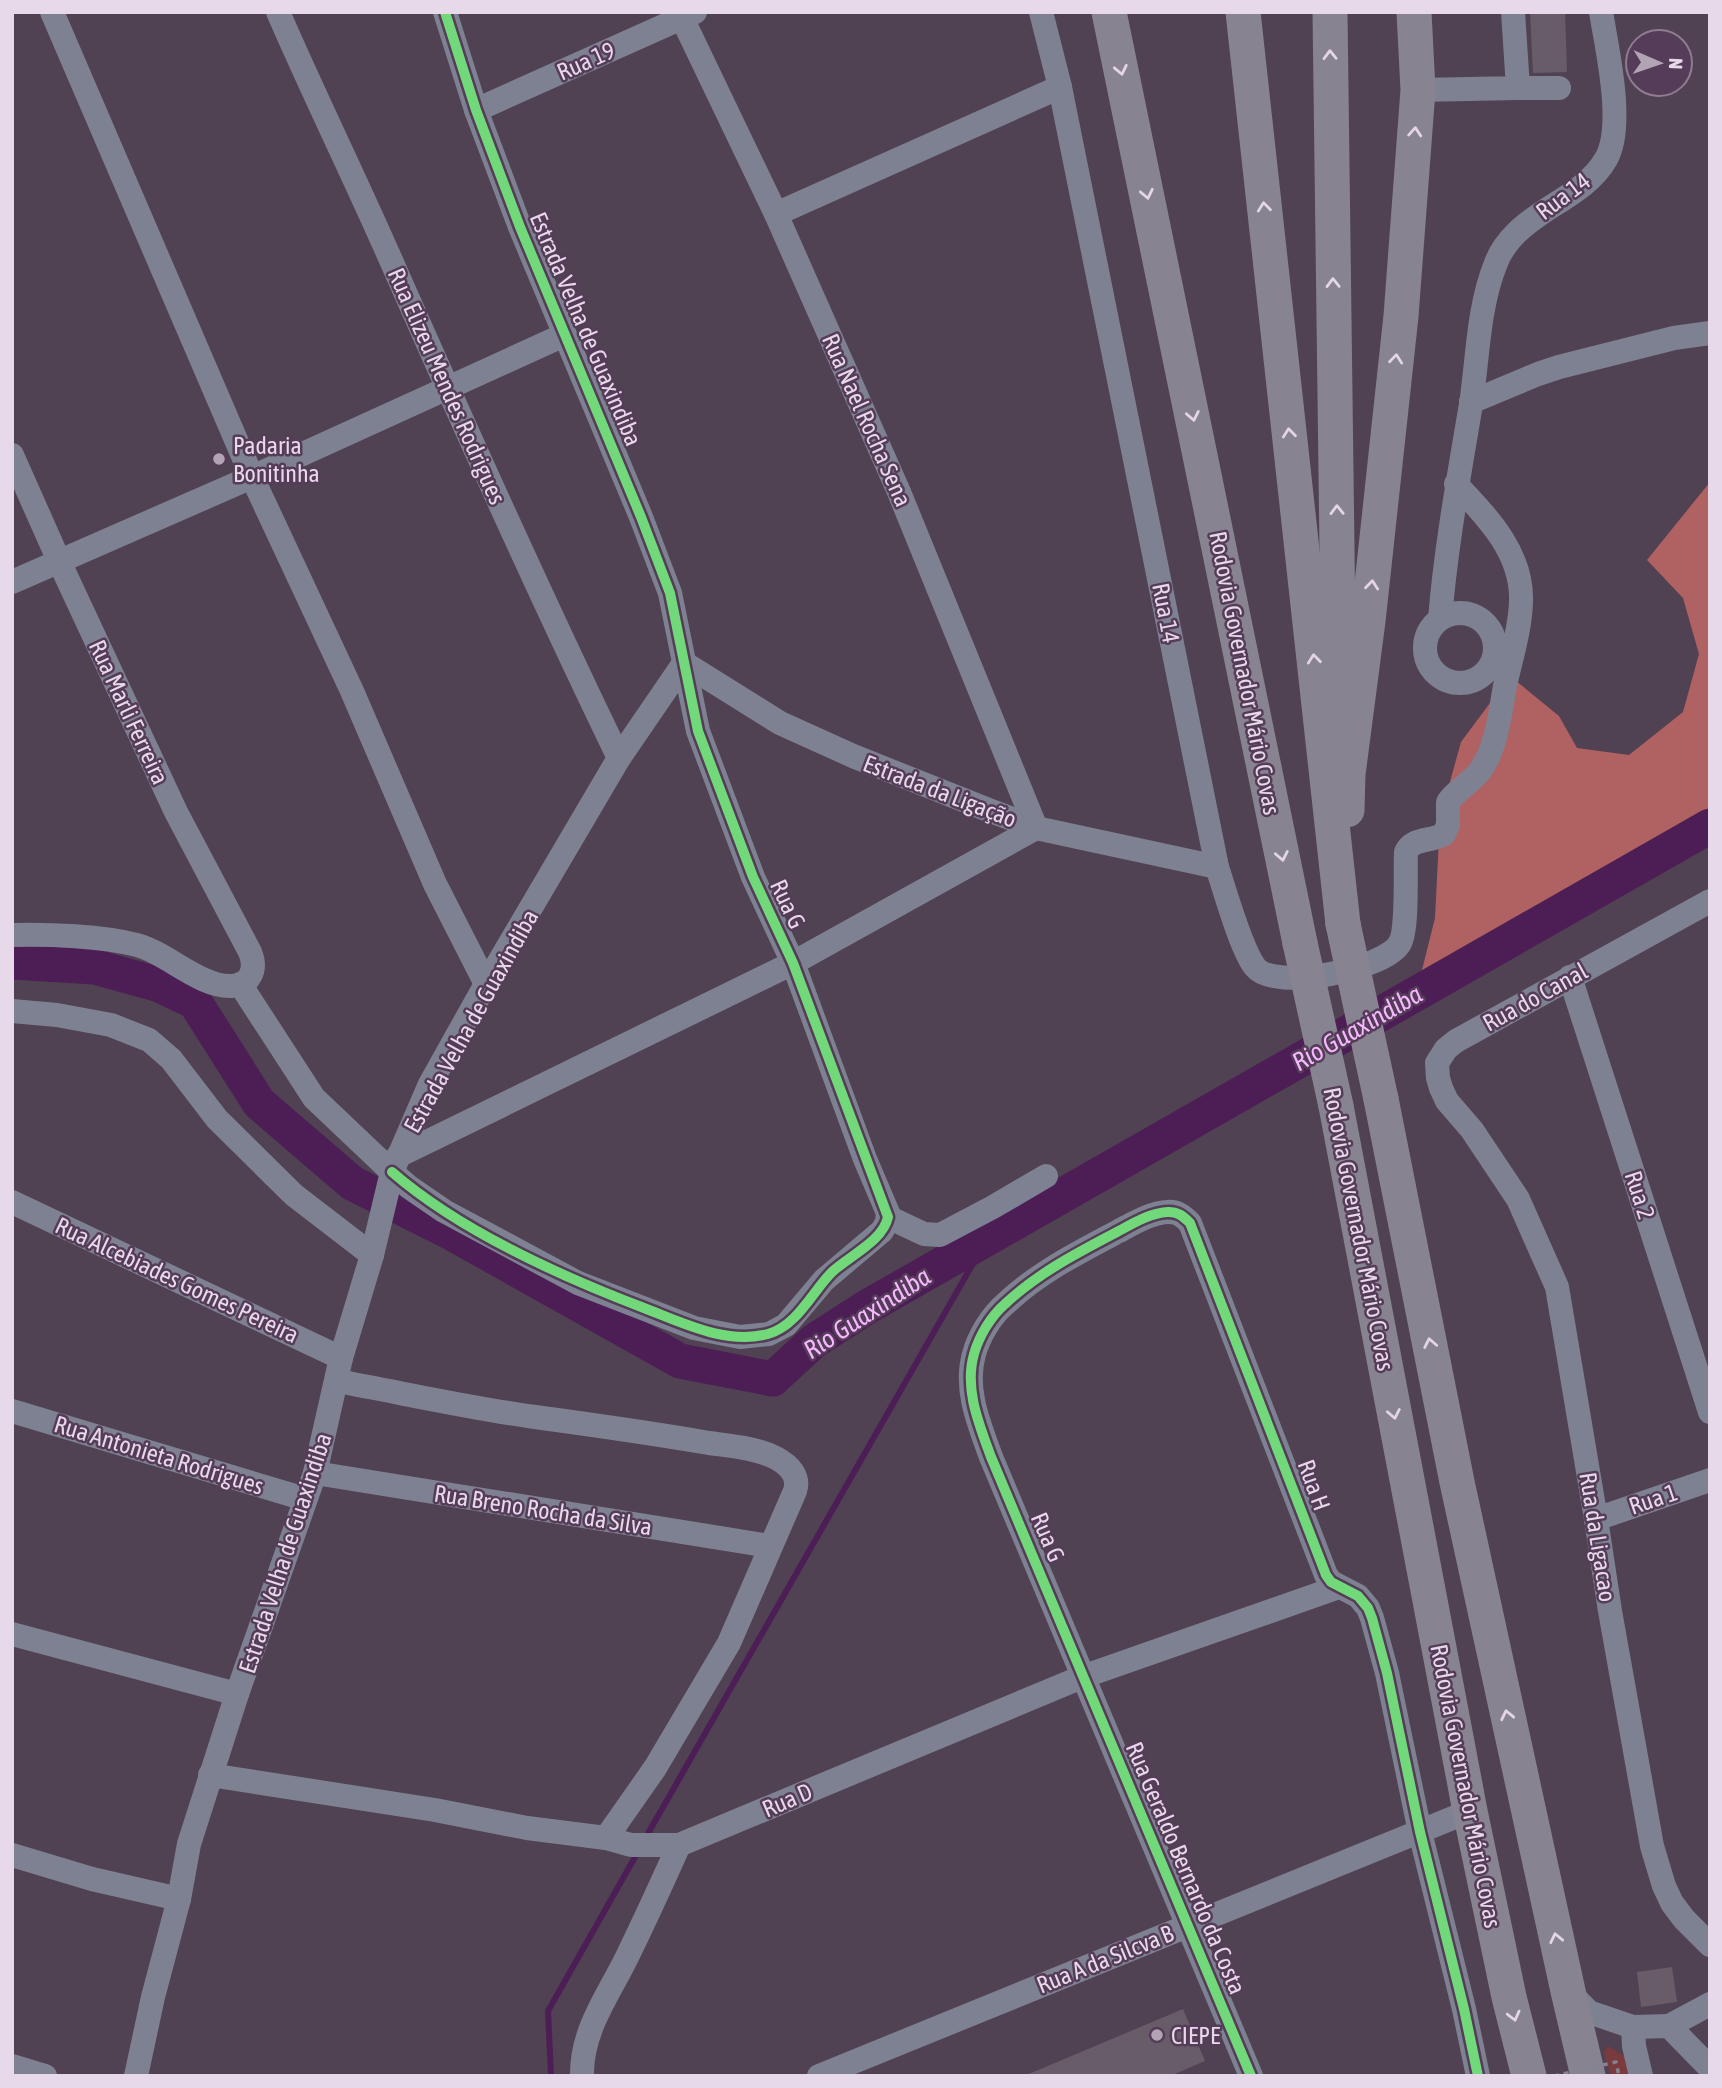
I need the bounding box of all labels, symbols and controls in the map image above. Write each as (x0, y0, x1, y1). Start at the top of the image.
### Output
north arrow (1624, 28, 1694, 98)
street label: Rua 19 (553, 36, 619, 86)
one-way arrow (1322, 50, 1338, 60)
text: N (1665, 58, 1687, 70)
one-way arrow (1112, 64, 1127, 76)
one-way arrow (1407, 126, 1422, 137)
street label: Rua 14 (1531, 167, 1595, 225)
one-way arrow (1138, 188, 1153, 200)
one-way arrow (1257, 201, 1272, 212)
street label: Estrada Velha de Guaxindiba (525, 208, 647, 450)
street label: Rua Elizeu Mendes Rodrigues (383, 264, 511, 508)
one-way arrow (1326, 277, 1341, 288)
street label: Rua Nael Rocha Sena (817, 330, 917, 510)
one-way arrow (1389, 353, 1404, 364)
one-way arrow (1185, 410, 1200, 422)
one-way arrow (1282, 427, 1297, 438)
place label: Padaria Bonitinha (233, 432, 320, 487)
marker: Padaria Bonitinha (211, 451, 227, 467)
one-way arrow (1329, 505, 1345, 515)
street label: Rodovia Governador Mário Covas (1204, 529, 1286, 817)
one-way arrow (1364, 579, 1379, 590)
street label: Rua 14 (1147, 581, 1185, 645)
street label: Rua Marli Ferreira (84, 636, 174, 788)
one-way arrow (1307, 653, 1322, 664)
street label: Estrada da Ligação (859, 749, 1021, 833)
one-way arrow (1274, 849, 1289, 861)
street label: Rua G (765, 875, 811, 933)
street label: Estrada Velha de Guaxindiba (398, 905, 544, 1137)
street label: Rua do Canal (1478, 957, 1592, 1037)
water label: Rio Guaxindiba (1287, 979, 1427, 1077)
street label: Rodovia Governador Mário Covas (1318, 1085, 1400, 1373)
street label: Rua 2 (1620, 1167, 1660, 1223)
street label: Rua Alcebiades Gomes Pereira (51, 1212, 303, 1348)
water label: Rio Guaxindiba (798, 1261, 936, 1365)
one-way arrow (1423, 1337, 1438, 1349)
one-way arrow (1385, 1408, 1400, 1420)
street label: Rua Antonieta Rodrigues (51, 1410, 267, 1500)
street label: Estrada Velha de Guaxindiba (233, 1430, 337, 1676)
street label: Rua H (1292, 1456, 1336, 1514)
street label: Rua da Ligacao (1574, 1470, 1622, 1604)
street label: Rua 1 (1625, 1478, 1681, 1520)
street label: Rua Breno Rocha da Silva (432, 1479, 654, 1541)
street label: Rua G (1026, 1508, 1070, 1566)
street label: Rodovia Governador Mário Covas (1425, 1642, 1507, 1930)
one-way arrow (1501, 1709, 1516, 1721)
street label: Rua Geraldo Bernardo da Costa (1121, 1738, 1251, 1998)
street label: Rua D (758, 1778, 816, 1822)
street label: Rua A da Silcva B (1033, 1919, 1178, 1999)
one-way arrow (1549, 1932, 1564, 1944)
one-way arrow (1506, 2010, 1520, 2022)
place label: CIEPE (1171, 2022, 1220, 2049)
marker: CIEPE (1149, 2027, 1165, 2043)

